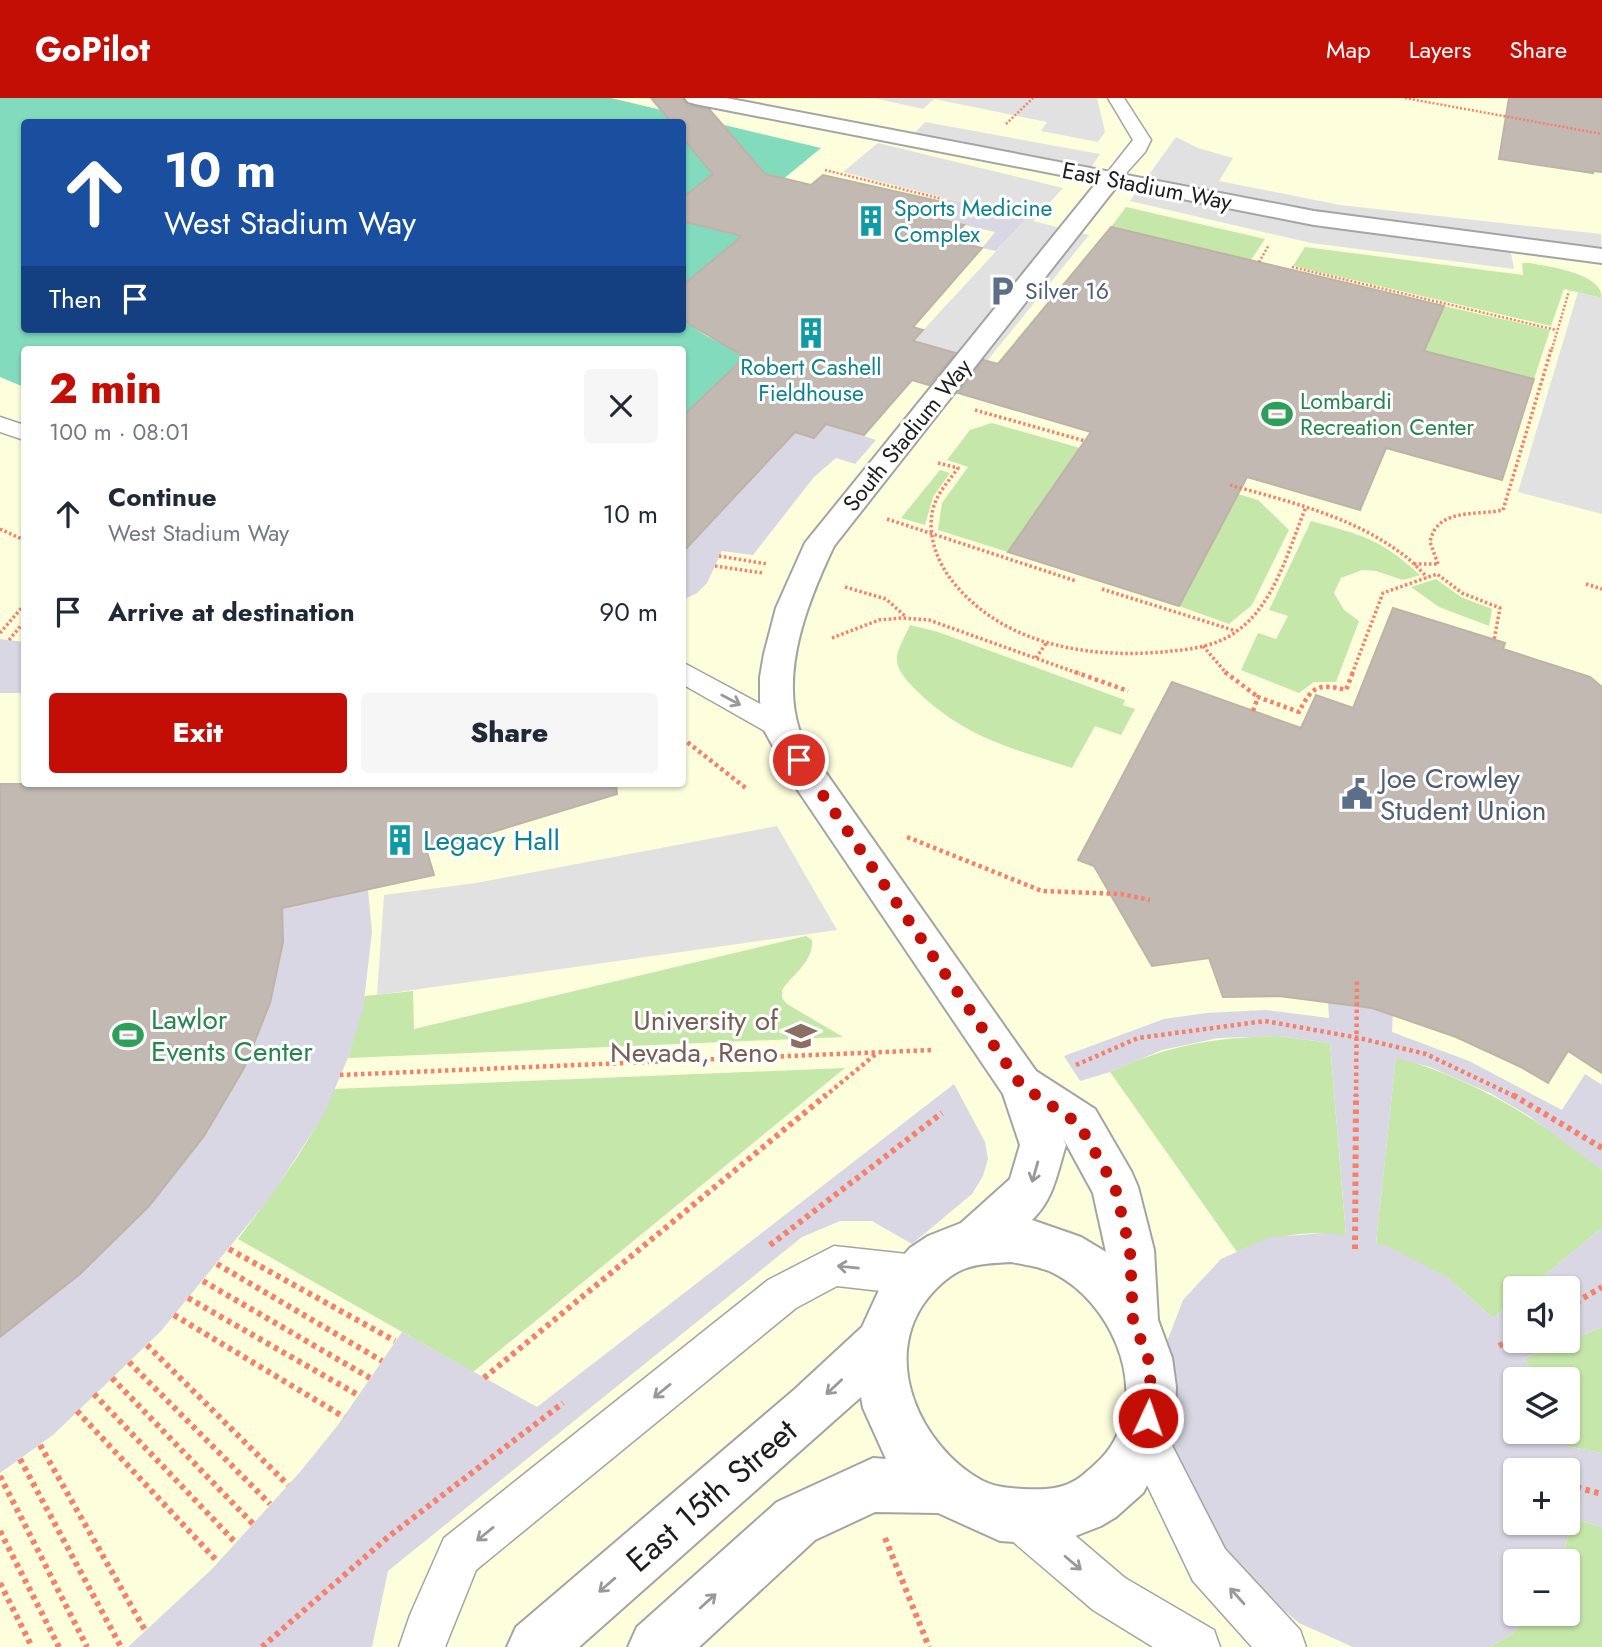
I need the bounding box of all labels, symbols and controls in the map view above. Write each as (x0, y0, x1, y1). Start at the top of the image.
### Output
text: GoPilot (35, 26, 150, 73)
text: Map (1326, 32, 1371, 67)
text: Layers (1409, 32, 1471, 67)
text: Share (1509, 32, 1567, 67)
text: 10 m (164, 135, 276, 205)
icon: ahead (49, 147, 140, 238)
street label: East Stadium Way (1059, 153, 1236, 219)
place label: Sports Medicine Complex (894, 191, 1052, 251)
text: West Stadium Way (164, 200, 416, 246)
building icon: Sports Medicine Complex (854, 204, 888, 238)
parking icon: Silver 16 (985, 274, 1019, 308)
place label: Silver 16 (1025, 274, 1109, 308)
text: Then (49, 280, 102, 318)
icon: arrive (116, 280, 154, 318)
building icon: Robert Cashell Fieldhouse (794, 316, 828, 350)
place label: Robert Cashell Fieldhouse (740, 350, 882, 410)
street label: South Stadium Way (834, 350, 980, 519)
text: 2 min (49, 358, 162, 419)
button: close (584, 369, 658, 443)
place label: Lombardi Recreation Center (1300, 384, 1474, 444)
sports icon: Lombardi Recreation Center (1260, 397, 1294, 431)
text: 100 m · 08:01 (49, 415, 190, 449)
text: Continue (108, 478, 217, 516)
icon: ahead (49, 495, 87, 533)
text: 10 m (603, 495, 658, 533)
text: West Stadium Way (108, 516, 289, 550)
icon: arrive (49, 593, 87, 631)
text: Arrive at destination (108, 593, 355, 631)
text: 90 m (599, 593, 658, 631)
button: Exit (49, 693, 347, 773)
button: Share (361, 693, 658, 773)
one-way arrow (720, 693, 740, 707)
pin (769, 730, 829, 790)
icon: arrive (780, 741, 818, 779)
place label: Joe Crowley Student Union (1376, 758, 1546, 831)
public building icon: Joe Crowley Student Union (1340, 777, 1374, 811)
place label: Legacy Hall (423, 820, 560, 861)
building icon: Legacy Hall (383, 823, 417, 857)
place label: Lawlor Events Center (151, 999, 313, 1072)
place label: University of Nevada, Reno (610, 1000, 779, 1073)
sports icon: Lawlor Events Center (111, 1018, 145, 1052)
school or university icon: University of Nevada, Reno (784, 1019, 818, 1053)
one-way arrow (1027, 1161, 1040, 1183)
one-way arrow (837, 1261, 860, 1274)
map controls (1503, 1276, 1580, 1626)
button: sound (1503, 1276, 1580, 1353)
button: layers (1503, 1367, 1580, 1444)
one-way arrow (825, 1379, 843, 1395)
position arrow (1111, 1381, 1185, 1455)
one-way arrow (653, 1383, 671, 1399)
street label: East 15th Street (616, 1408, 807, 1583)
button: + (1503, 1458, 1580, 1535)
one-way arrow (476, 1526, 494, 1542)
button: − (1503, 1549, 1580, 1626)
one-way arrow (1064, 1555, 1082, 1571)
one-way arrow (599, 1577, 617, 1593)
one-way arrow (1229, 1587, 1245, 1605)
one-way arrow (699, 1593, 717, 1609)

